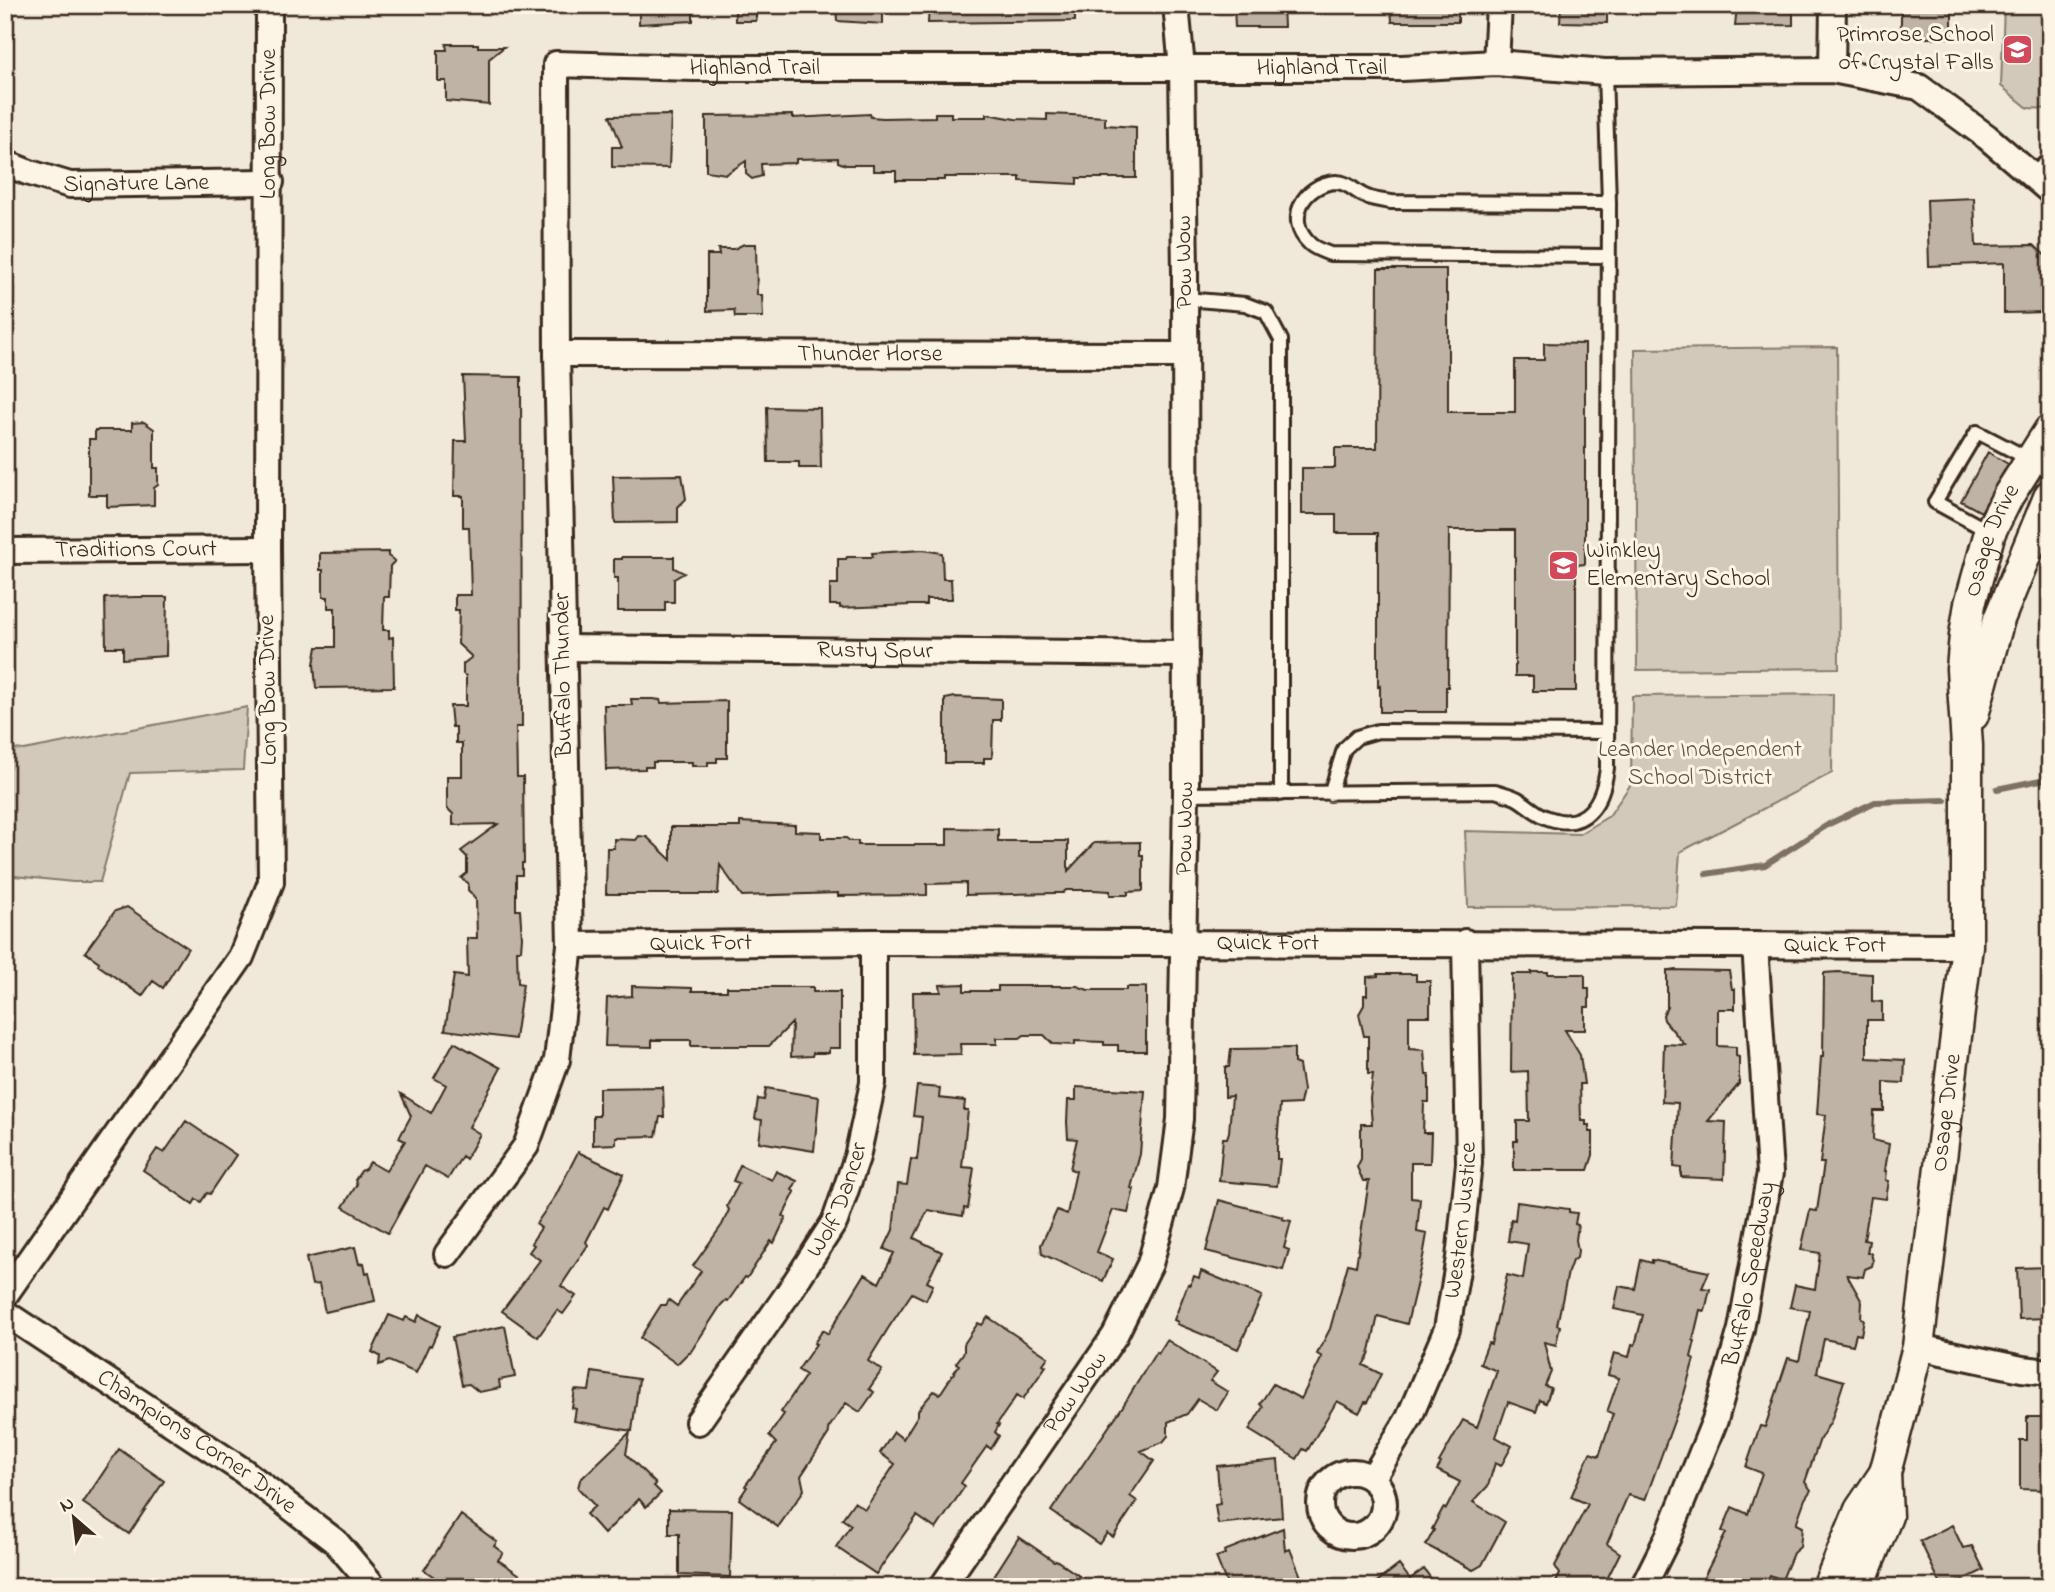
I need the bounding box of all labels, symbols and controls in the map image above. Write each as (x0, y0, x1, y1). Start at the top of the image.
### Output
place label: Primrose School of Crystal Falls (1837, 18, 1994, 82)
school or university icon: Primrose School of Crystal Falls (2000, 32, 2034, 66)
street label: Long Bow Drive (251, 48, 286, 199)
street label: Highland Trail (690, 51, 820, 86)
street label: Highland Trail (1257, 51, 1387, 86)
street label: Signature Lane (63, 165, 210, 203)
street label: Pow Wow (1167, 215, 1203, 309)
street label: Thunder Horse (797, 337, 943, 372)
street label: Osage Drive (1955, 477, 2029, 601)
street label: Traditions Court (55, 532, 217, 568)
place label: Winkley Elementary School (1586, 534, 1770, 598)
school or university icon: Winkley Elementary School (1546, 548, 1580, 582)
street label: Buffalo Thunder (545, 592, 583, 759)
street label: Long Bow Drive (250, 614, 288, 766)
street label: Rusty Spur (817, 633, 934, 670)
park label: Leander Independent School District (1598, 733, 1802, 796)
street label: Pow Wow (1167, 782, 1204, 875)
street label: Quick Fort (650, 926, 752, 962)
street label: Quick Fort (1217, 926, 1319, 961)
street label: Quick Fort (1784, 928, 1886, 963)
street label: Osage Drive (1922, 1051, 1971, 1174)
street label: Wolf Dancer (798, 1139, 877, 1265)
street label: Western Justice (1435, 1142, 1487, 1301)
street label: Buffalo Speedway (1713, 1179, 1787, 1372)
street label: Pow Wow (1035, 1344, 1116, 1441)
street label: Champions Corner Drive (90, 1361, 304, 1523)
north arrow (38, 1484, 108, 1554)
text: N (55, 1490, 79, 1520)

